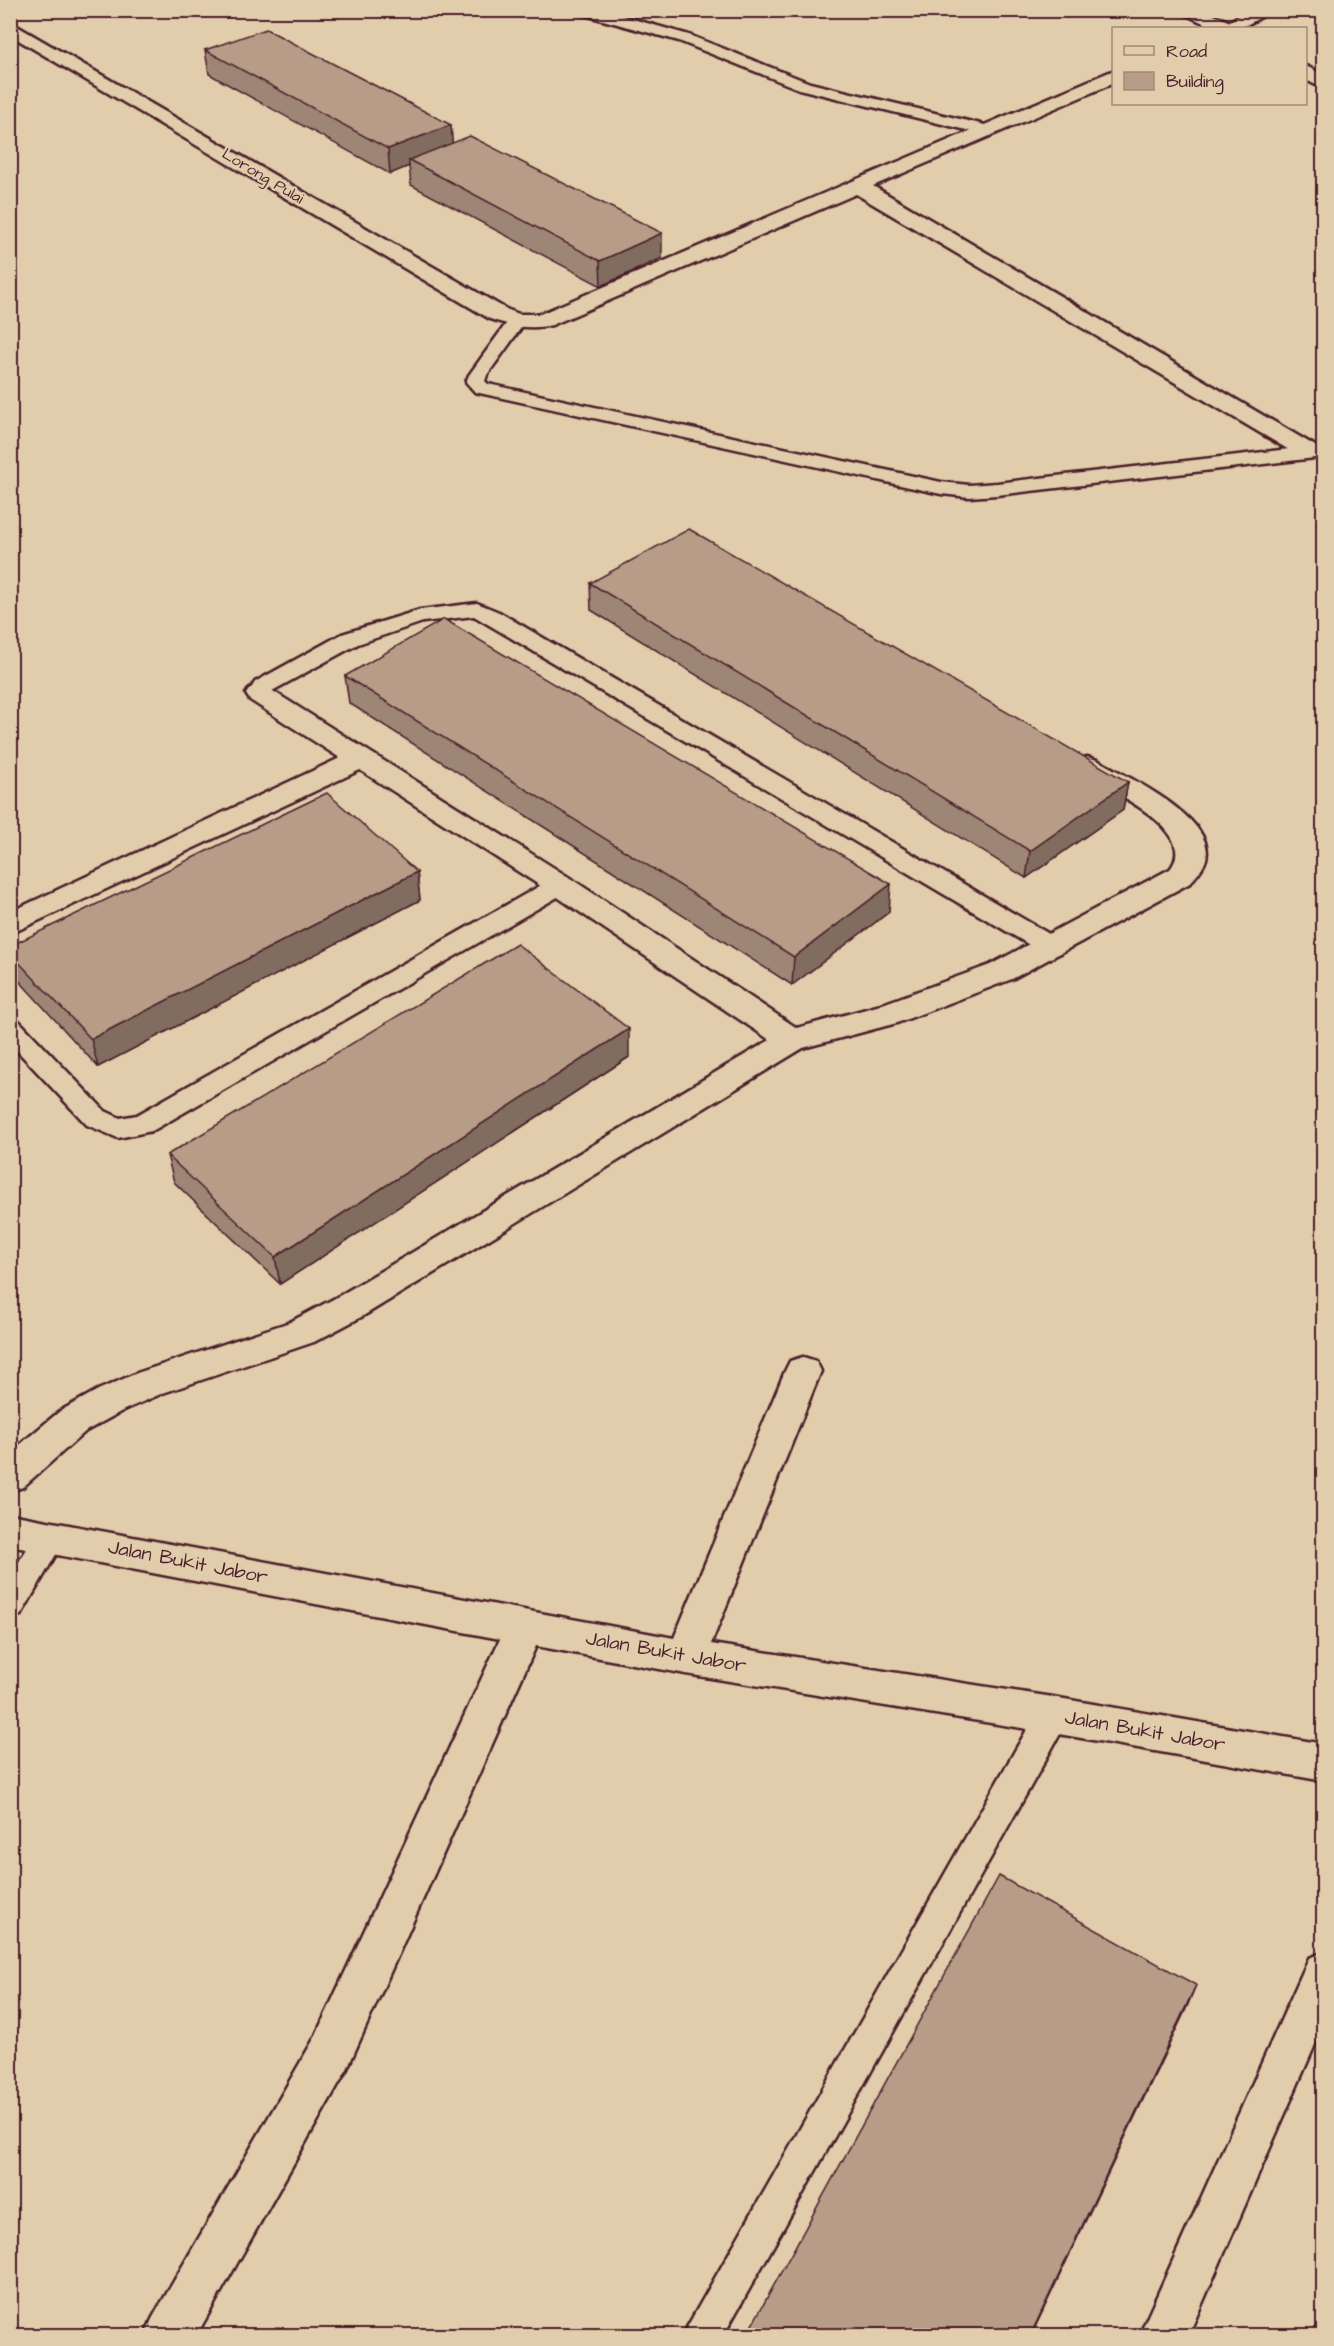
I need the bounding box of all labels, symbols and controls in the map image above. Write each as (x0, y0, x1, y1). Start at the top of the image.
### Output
legend (1112, 27, 1307, 105)
text: Road (1166, 39, 1207, 64)
text: Building (1166, 69, 1224, 95)
street label: Lorong Pulai (217, 143, 309, 210)
street label: Jalan Bukit Jabor (106, 1533, 270, 1591)
street label: Jalan Bukit Jabor (584, 1624, 748, 1680)
street label: Jalan Bukit Jabor (1063, 1703, 1227, 1759)

